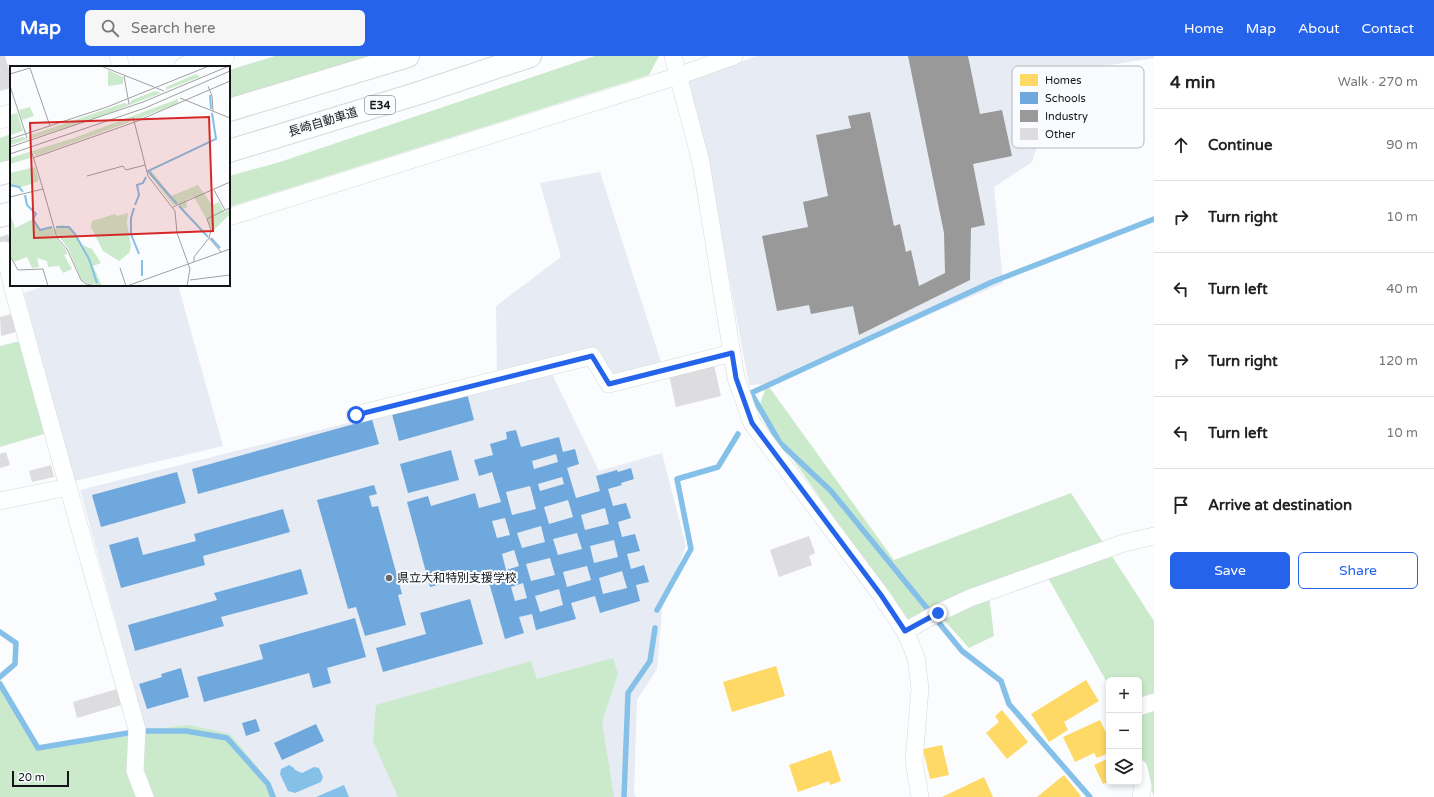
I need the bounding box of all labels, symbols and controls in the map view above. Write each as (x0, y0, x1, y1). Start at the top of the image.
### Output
search box (85, 10, 365, 46)
text: Map (20, 17, 61, 39)
icon: search (99, 17, 121, 39)
text: Search here (131, 19, 215, 37)
text: Home (1184, 20, 1224, 37)
text: Map (1246, 20, 1276, 37)
text: About (1298, 20, 1340, 37)
text: Contact (1362, 20, 1414, 37)
inset map (10, 66, 230, 286)
legend (1012, 66, 1144, 148)
text: 4 min (1170, 72, 1215, 93)
text: Homes (1045, 74, 1081, 87)
text: Walk · 270 m (1338, 74, 1418, 90)
text: Schools (1045, 92, 1086, 105)
road number: E34 (365, 96, 395, 114)
street label: 長崎自動車道 (287, 105, 359, 139)
text: Industry (1045, 110, 1088, 123)
text: Other (1045, 128, 1076, 141)
icon: ahead (1170, 134, 1192, 156)
text: Continue (1208, 136, 1272, 154)
text: 90 m (1386, 137, 1418, 153)
icon: right (1170, 206, 1192, 228)
text: Turn right (1208, 208, 1278, 226)
text: 10 m (1386, 209, 1418, 225)
icon: left (1170, 278, 1192, 300)
text: Turn left (1208, 280, 1268, 298)
text: 40 m (1386, 281, 1418, 297)
icon: right (1170, 350, 1192, 372)
text: Turn right (1208, 352, 1278, 370)
text: 120 m (1378, 353, 1418, 369)
route start (347, 406, 365, 424)
icon: left (1170, 422, 1192, 444)
text: Turn left (1208, 424, 1268, 442)
text: 10 m (1386, 425, 1418, 441)
icon: arrive (1170, 494, 1192, 516)
text: Arrive at destination (1208, 496, 1352, 514)
button: Save (1170, 552, 1290, 589)
button: Share (1298, 552, 1418, 589)
place label: 県立大和特別支援学校 (397, 571, 517, 585)
marker: 県立大和特別支援学校 (384, 573, 394, 583)
route end (929, 604, 947, 622)
map controls (1106, 677, 1142, 785)
button: + (1106, 677, 1142, 713)
button: − (1106, 713, 1142, 749)
button: layers (1106, 749, 1142, 785)
scale bar (12, 769, 69, 788)
text: 20 m (18, 771, 45, 784)

